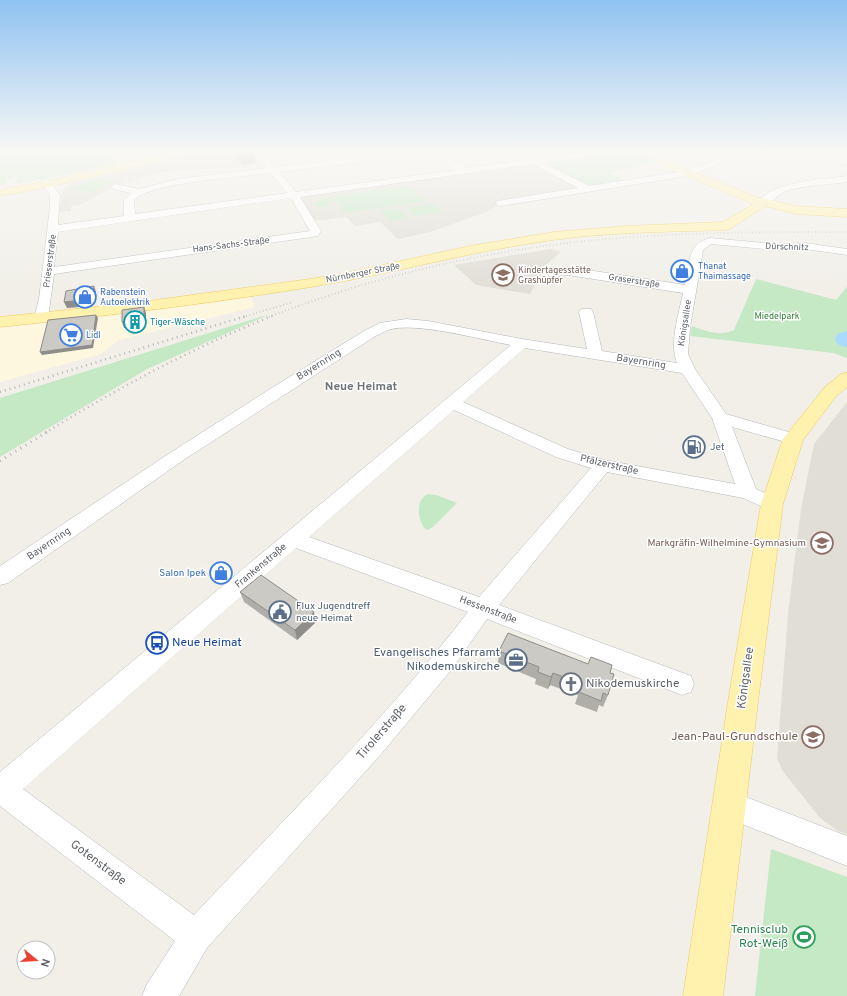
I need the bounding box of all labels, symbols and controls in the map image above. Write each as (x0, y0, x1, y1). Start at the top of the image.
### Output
street label: Prieserstraße (41, 234, 59, 288)
street label: Hans-Sachs-Straße (192, 235, 270, 255)
street label: Dürschnitz (765, 241, 809, 253)
shop icon: Thanat Thaimassage (669, 258, 695, 284)
street label: Nürnberger Straße (325, 260, 401, 286)
place label: Thanat Thaimassage (698, 261, 751, 282)
school or university icon: Kindertagesstätte Grashüpfer (490, 262, 516, 288)
place label: Kindertagesstätte Grashüpfer (518, 265, 591, 286)
street label: Graserstraße (608, 272, 661, 291)
shop icon: Rabenstein Autoelektrik (72, 284, 98, 310)
place label: Rabenstein Autoelektrik (100, 287, 150, 308)
street label: Königsallee (676, 299, 694, 347)
building icon: Tiger-Wäsche (122, 309, 148, 335)
park label: Miedelpark (754, 311, 800, 322)
place label: Tiger-Wäsche (150, 317, 205, 328)
supermarket icon: Lidl (58, 322, 84, 348)
place label: Lidl (86, 330, 101, 341)
street label: Bayernring (294, 346, 344, 384)
street label: Bayernring (615, 352, 667, 372)
district label: Neue Heimat (325, 379, 398, 395)
fuel station icon: Jet (681, 434, 707, 460)
place label: Jet (710, 441, 725, 454)
street label: Pfälzerstraße (579, 452, 639, 478)
street label: Bayernring (25, 525, 73, 563)
school or university icon: Markgräfin-Wilhelmine-Gymnasium (809, 530, 835, 556)
place label: Markgräfin-Wilhelmine-Gymnasium (647, 537, 806, 550)
street label: Frankenstraße (232, 541, 290, 591)
shop icon: Salon Ipek (208, 560, 234, 586)
place label: Salon Ipek (159, 567, 206, 580)
street label: Hessenstraße (457, 593, 519, 627)
public building icon: Flux Jugendtreff neue Heimat (267, 599, 293, 625)
place label: Flux Jugendtreff neue Heimat (296, 600, 370, 625)
bus stop icon: Neue Heimat (144, 630, 170, 656)
place label: Neue Heimat (172, 635, 242, 651)
place label: Evangelisches Pfarramt Nikodemuskirche (374, 645, 500, 675)
street label: Königsallee (734, 646, 758, 710)
office icon: Evangelisches Pfarramt Nikodemuskirche (503, 647, 529, 673)
church icon: Nikodemuskirche (558, 671, 584, 697)
place label: Nikodemuskirche (586, 676, 680, 692)
street label: Tirolerstraße (353, 701, 411, 763)
school or university icon: Jean-Paul-Grundschule (800, 724, 826, 750)
place label: Jean-Paul-Grundschule (671, 729, 798, 745)
street label: Gotenstraße (67, 837, 129, 889)
place label: Tennisclub Rot-Weiß (731, 922, 788, 952)
sports icon: Tennisclub Rot-Weiß (791, 924, 817, 950)
north arrow (16, 940, 56, 980)
text: N (37, 957, 52, 969)

